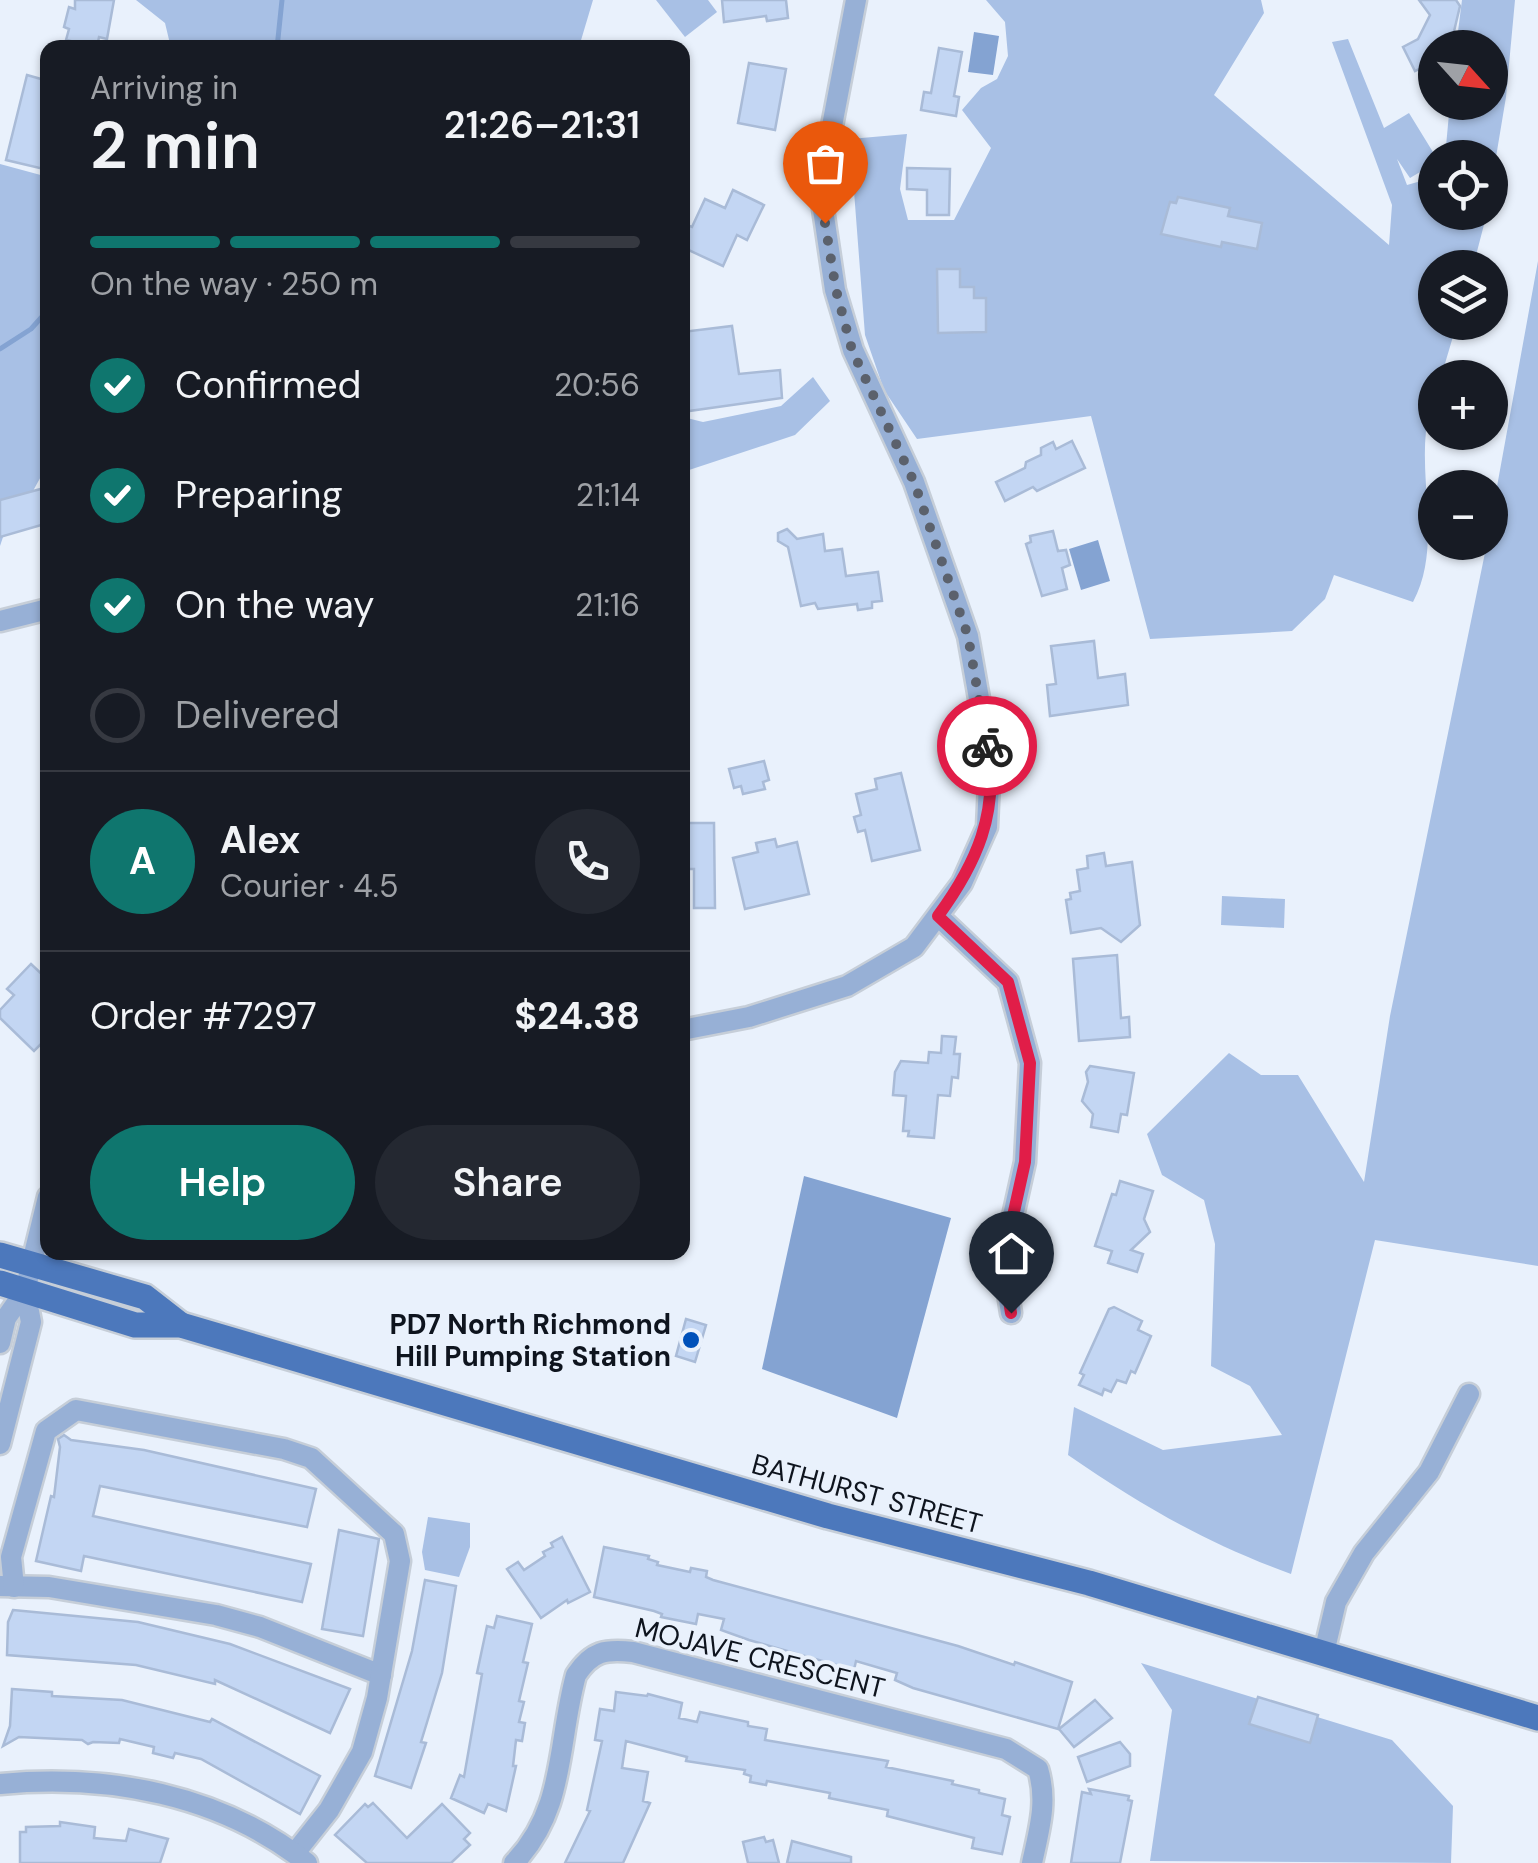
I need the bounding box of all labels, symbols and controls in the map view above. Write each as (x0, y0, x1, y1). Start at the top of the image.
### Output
north arrow (1418, 30, 1508, 120)
map controls (1418, 30, 1508, 560)
text: Arriving in (90, 67, 238, 109)
text: 21:26–21:31 (444, 100, 640, 150)
text: 2 min (90, 104, 260, 188)
pin (783, 121, 868, 224)
icon: bag (798, 136, 853, 191)
button: locate (1418, 140, 1508, 230)
button: layers (1418, 250, 1508, 340)
text: On the way · 250 m (90, 263, 378, 305)
icon: check (90, 358, 145, 413)
text: Confirmed (175, 360, 361, 410)
button: + (1418, 360, 1508, 450)
text: 20:56 (554, 364, 640, 406)
icon: check (90, 468, 145, 523)
text: Preparing (175, 470, 343, 520)
button: − (1418, 470, 1508, 560)
text: 21:14 (576, 474, 640, 516)
icon: check (90, 578, 145, 633)
text: On the way (175, 580, 374, 630)
text: 21:16 (575, 584, 640, 626)
text: Delivered (175, 690, 340, 740)
courier (937, 696, 1037, 796)
icon: bike (960, 719, 1015, 774)
button: phone (535, 809, 640, 914)
text: Alex (220, 815, 300, 865)
text: A (129, 836, 156, 886)
text: Courier · 4.5 (220, 865, 398, 907)
text: Order #7297 (90, 991, 317, 1041)
text: $24.38 (514, 991, 640, 1041)
button: Help (90, 1125, 355, 1240)
button: Share (375, 1125, 640, 1240)
pin (969, 1211, 1054, 1314)
icon: home (984, 1226, 1039, 1281)
place label: PD7 North Richmond Hill Pumping Station (390, 1306, 671, 1375)
marker: PD7 North Richmond Hill Pumping Station (680, 1329, 702, 1351)
street label: BATHURST STREET (748, 1445, 986, 1543)
street label: MOJAVE CRESCENT (631, 1609, 889, 1707)

